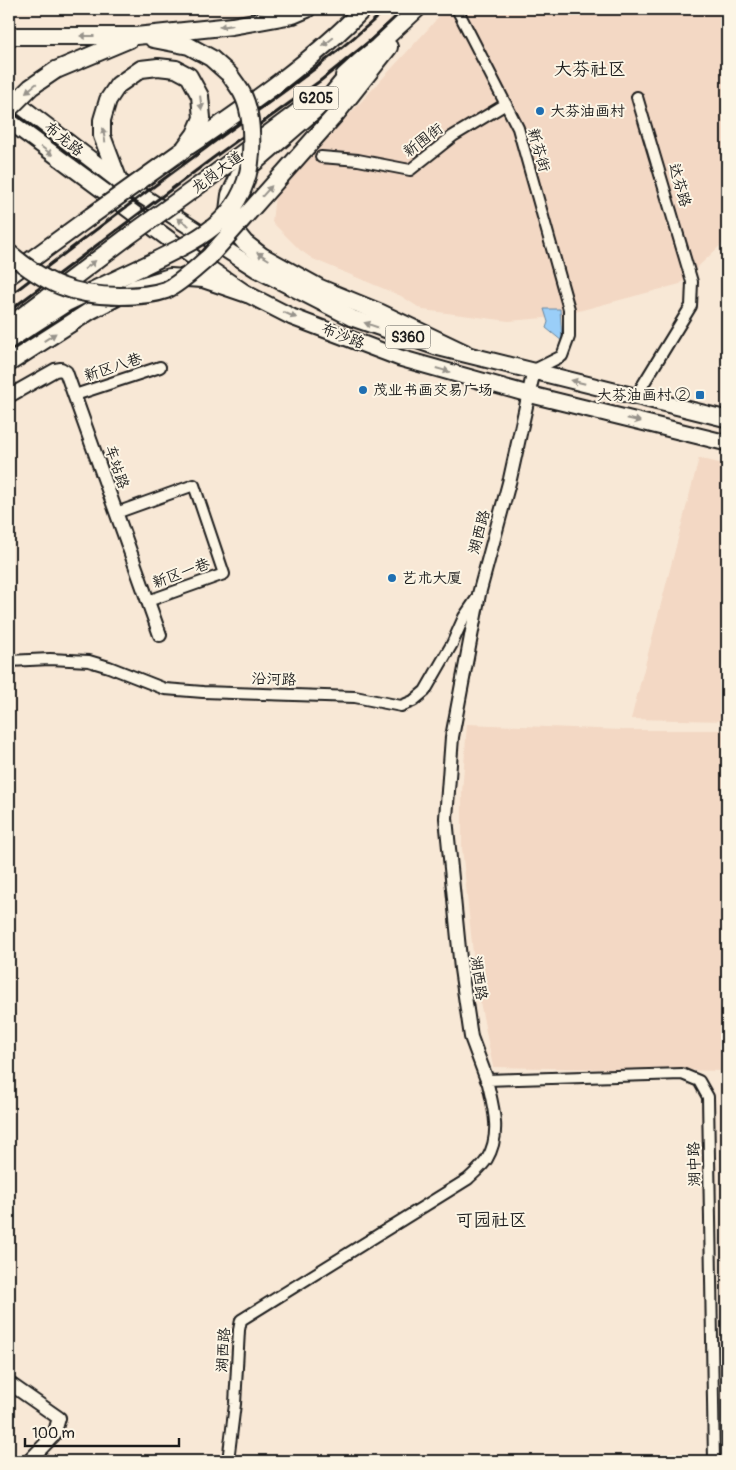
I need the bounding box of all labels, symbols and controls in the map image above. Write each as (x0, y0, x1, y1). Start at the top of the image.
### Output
one-way arrow (218, 22, 234, 30)
one-way arrow (79, 32, 95, 40)
one-way arrow (321, 36, 334, 47)
district label: 大芬社区 (554, 58, 626, 81)
one-way arrow (25, 82, 38, 93)
road number: G205 (294, 86, 338, 110)
one-way arrow (197, 96, 205, 112)
place label: 大芬油画村 (550, 102, 625, 121)
marker: 大芬油画村 (534, 105, 546, 117)
street label: 布龙路 (40, 118, 87, 161)
street label: 新围街 (400, 119, 447, 162)
street label: 新芬街 (523, 126, 554, 174)
one-way arrow (99, 127, 107, 143)
one-way arrow (41, 146, 54, 156)
street label: 龙岗大道 (187, 147, 247, 198)
street label: 达芬路 (664, 161, 695, 209)
one-way arrow (261, 186, 273, 198)
one-way arrow (176, 217, 189, 227)
one-way arrow (257, 252, 270, 261)
one-way arrow (83, 260, 97, 270)
one-way arrow (283, 312, 297, 320)
street label: 布沙路 (318, 320, 367, 353)
one-way arrow (363, 321, 378, 329)
road number: S360 (386, 326, 430, 348)
one-way arrow (43, 332, 56, 342)
street label: 新区八巷 (82, 349, 145, 386)
one-way arrow (436, 367, 451, 375)
one-way arrow (571, 377, 586, 385)
place label: 茂业书画交易广场 (373, 381, 493, 400)
marker: 茂业书画交易广场 (357, 384, 369, 396)
place label: 大芬油画村 ② (597, 386, 690, 405)
marker: 大芬油画村 ② (694, 389, 706, 401)
one-way arrow (627, 416, 642, 424)
street label: 车站路 (100, 443, 133, 492)
street label: 湖西路 (464, 508, 494, 556)
street label: 新区一巷 (150, 554, 213, 593)
place label: 艺术大厦 (402, 569, 462, 588)
marker: 艺术大厦 (386, 572, 398, 584)
street label: 沿河路 (251, 669, 297, 690)
street label: 湖西路 (466, 954, 491, 1002)
street label: 湖中路 (685, 1141, 704, 1187)
district label: 可园社区 (455, 1209, 527, 1232)
street label: 湖西路 (212, 1327, 235, 1373)
scale bar (25, 1415, 179, 1447)
text: 100 m (32, 1424, 75, 1443)

